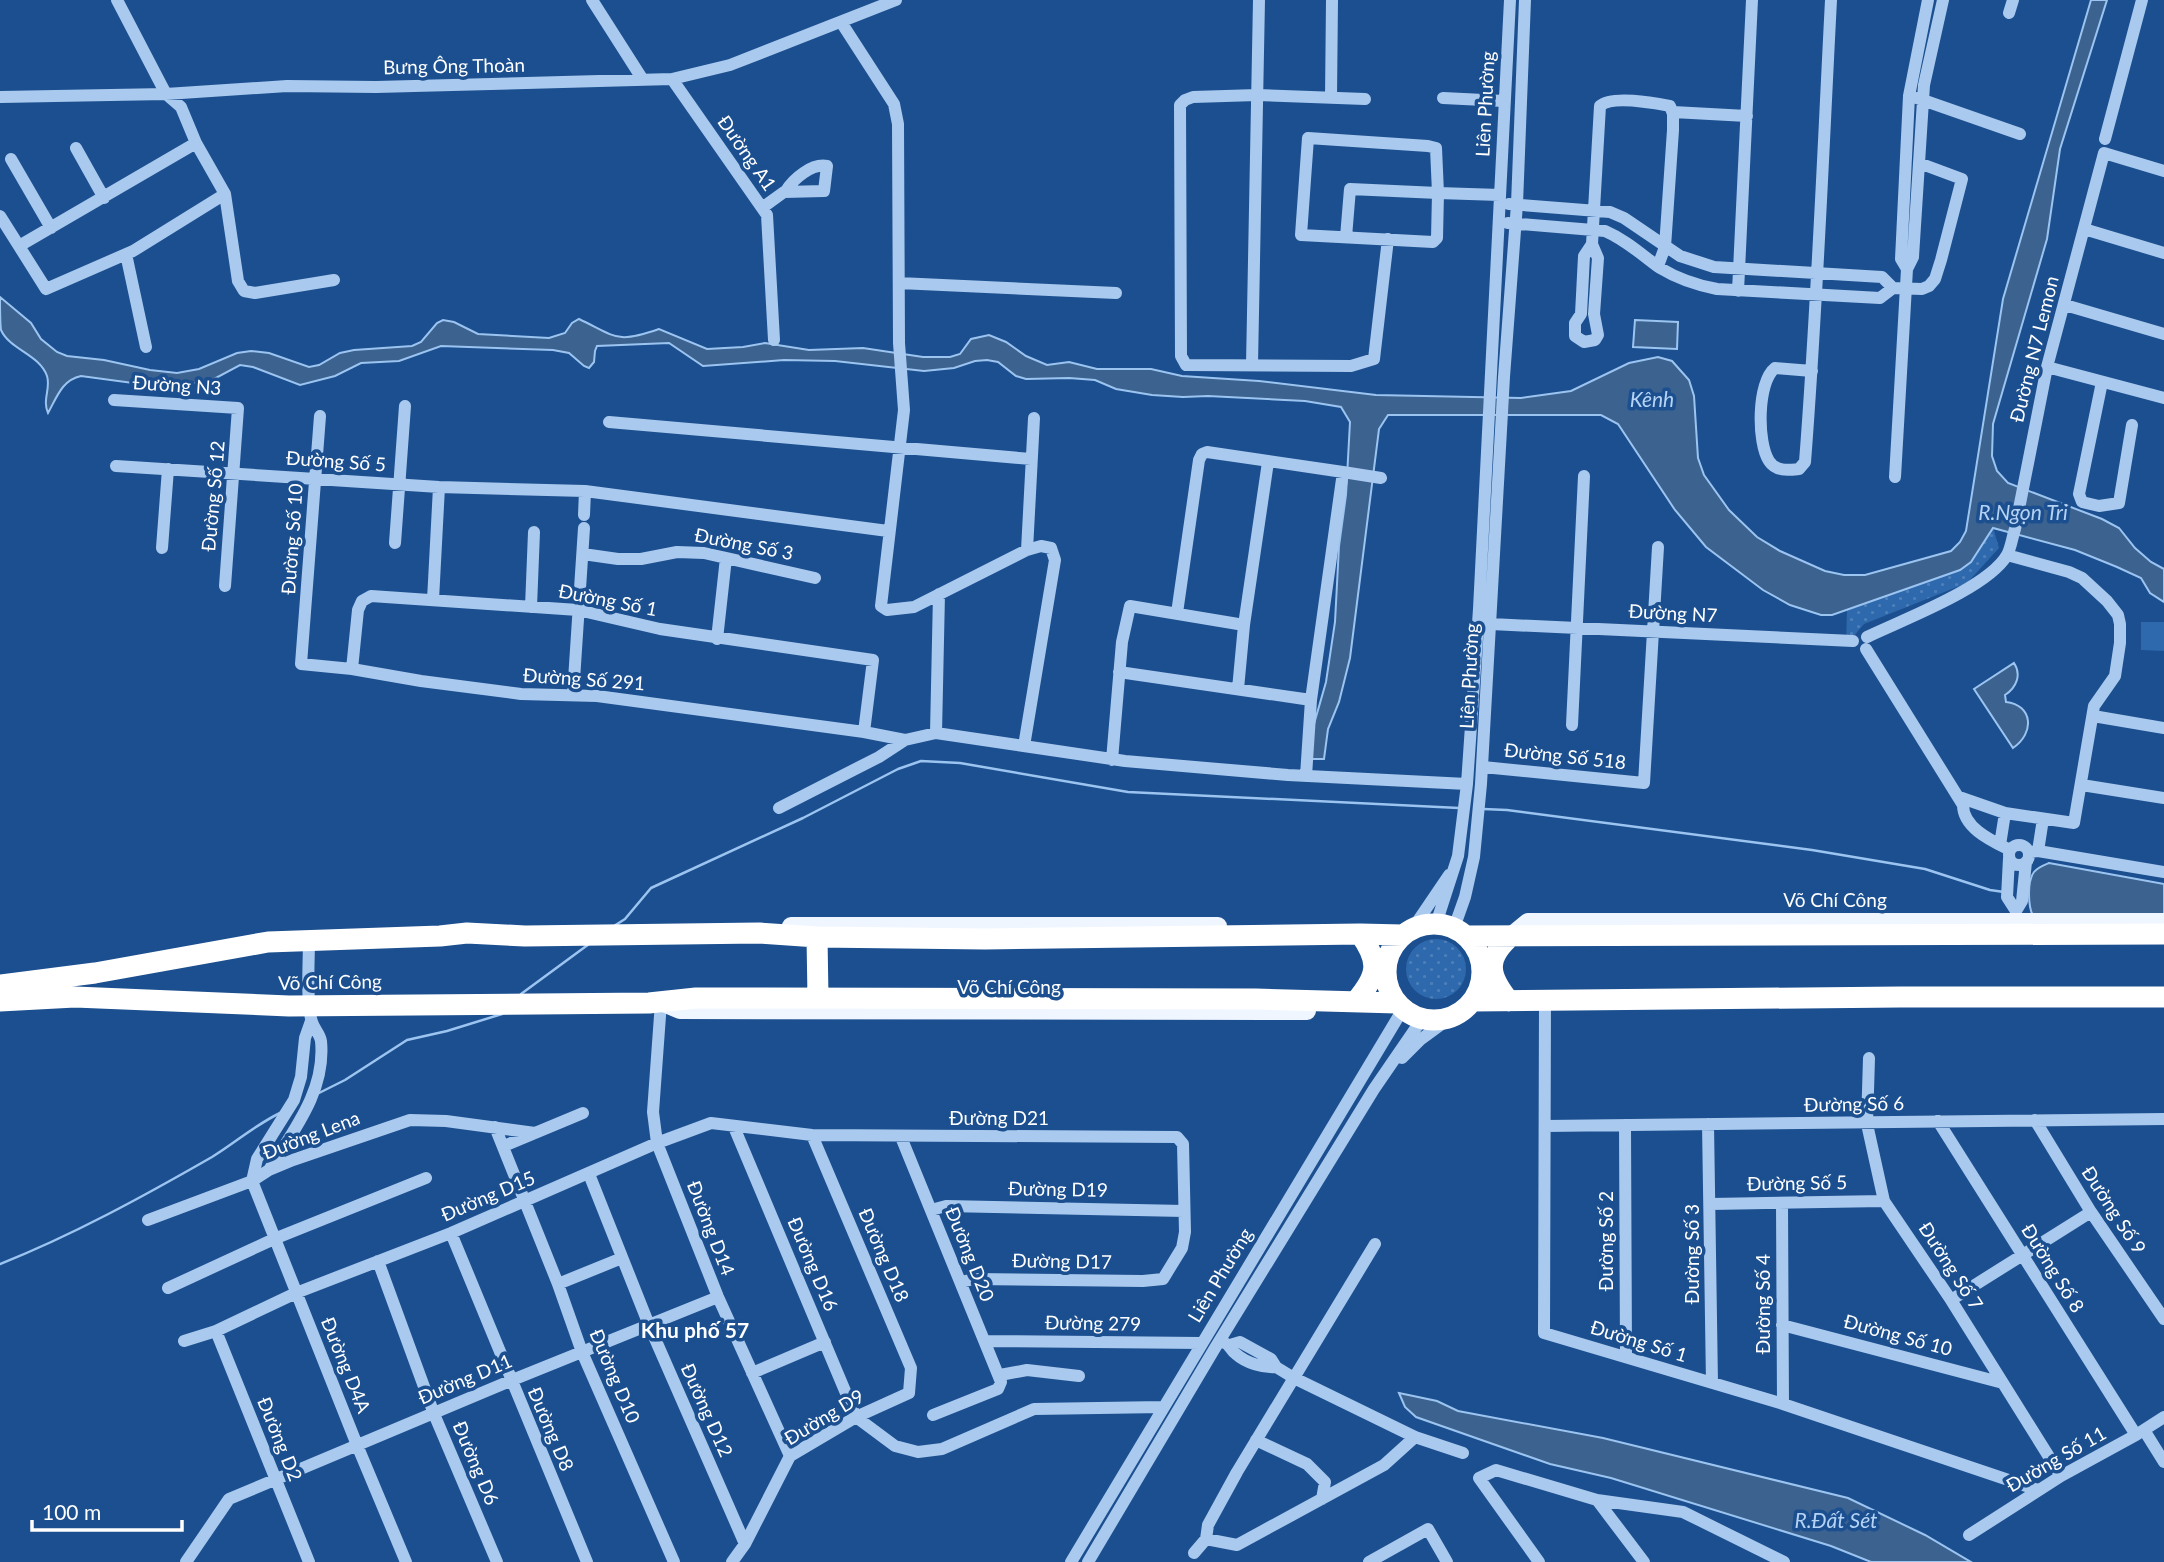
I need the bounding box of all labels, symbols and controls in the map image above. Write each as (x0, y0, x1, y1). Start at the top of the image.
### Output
street label: Liên Phường (1470, 50, 1499, 157)
street label: Bưng Ông Thoàn (383, 53, 525, 78)
street label: Đường A1 (713, 111, 782, 195)
street label: Đường N7 Lemon (2004, 273, 2063, 424)
street label: Đường N3 (132, 370, 222, 399)
water label: Kênh (1630, 386, 1674, 411)
street label: Đường Số 12 (196, 440, 229, 552)
street label: Đường Số 5 (285, 446, 387, 475)
street label: Đường Số 10 (276, 483, 307, 595)
water label: R.Ngọn Tri (1978, 499, 2068, 524)
street label: Đường Số 3 (693, 523, 796, 564)
street label: Đường Số 1 (557, 579, 660, 620)
street label: Đường N7 (1628, 599, 1718, 626)
street label: Liên Phường (1454, 622, 1483, 729)
street label: Đường Số 291 (522, 663, 646, 694)
street label: Đường Số 518 (1503, 738, 1627, 773)
street label: Võ Chí Công (1783, 888, 1887, 911)
street label: Võ Chí Công (278, 969, 382, 994)
street label: Võ Chí Công (957, 975, 1061, 998)
street label: Đường Số 6 (1804, 1091, 1904, 1116)
street label: Đường Lena (259, 1105, 363, 1164)
street label: Đường D21 (949, 1106, 1049, 1129)
street label: Đường Số 9 (2077, 1161, 2151, 1258)
street label: Đường D15 (437, 1165, 538, 1226)
street label: Đường Số 5 (1747, 1170, 1847, 1195)
street label: Đường D19 (1008, 1176, 1108, 1201)
street label: Đường D14 (683, 1177, 740, 1279)
street label: Đường Số 2 (1594, 1191, 1617, 1291)
street label: Đường D20 (941, 1203, 1000, 1304)
street label: Đường D18 (854, 1204, 915, 1305)
street label: Đường Số 3 (1680, 1204, 1703, 1304)
street label: Đường D16 (783, 1213, 844, 1314)
street label: Đường Số 7 (1914, 1217, 1988, 1314)
street label: Đường Số 8 (2017, 1219, 2090, 1316)
street label: Liên Phường (1182, 1223, 1257, 1326)
street label: Đường D17 (1012, 1248, 1112, 1273)
street label: Đường Số 4 (1751, 1254, 1774, 1354)
street label: Đường Số 10 (1841, 1309, 1955, 1360)
street label: Đường 279 (1045, 1310, 1141, 1335)
street label: Đường D4A (317, 1313, 376, 1416)
street label: Đường Số 1 (1588, 1315, 1690, 1366)
district label: Khu phố 57 (641, 1317, 749, 1342)
street label: Đường D10 (585, 1325, 646, 1426)
street label: Đường D11 (414, 1348, 515, 1409)
street label: Đường D12 (677, 1359, 738, 1460)
street label: Đường D8 (524, 1383, 579, 1474)
street label: Đường D9 (780, 1384, 868, 1449)
street label: Đường D2 (253, 1393, 308, 1484)
street label: Đường D6 (449, 1417, 504, 1508)
street label: Đường Số 11 (2002, 1421, 2110, 1496)
scale bar (32, 1488, 182, 1532)
text: 100 m (42, 1499, 101, 1524)
water label: R.Đất Sét (1794, 1507, 1878, 1532)

